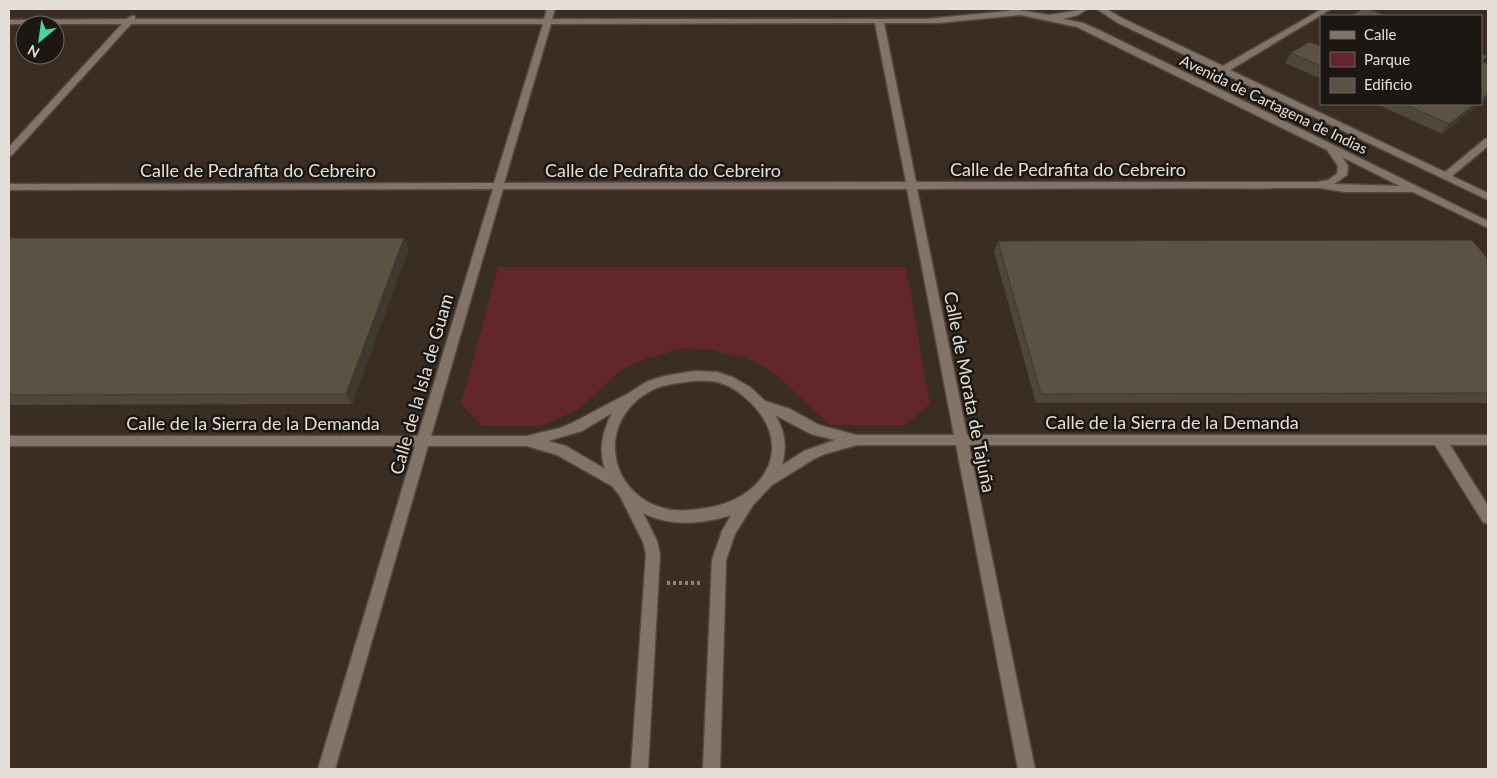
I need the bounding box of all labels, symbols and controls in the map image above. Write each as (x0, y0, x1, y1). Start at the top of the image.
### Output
north arrow (15, 15, 65, 65)
legend (1320, 15, 1482, 105)
text: Calle (1364, 25, 1397, 43)
text: N (25, 42, 42, 62)
text: Parque (1364, 50, 1410, 68)
street label: Avenida de Cartagena de Indias (1177, 51, 1371, 157)
text: Edificio (1364, 75, 1412, 93)
street label: Calle de Pedrafita do Cebreiro (950, 158, 1186, 180)
street label: Calle de Pedrafita do Cebreiro (140, 159, 376, 181)
street label: Calle de Pedrafita do Cebreiro (545, 159, 781, 181)
street label: Calle de Morata de Tajuña (940, 290, 1000, 494)
street label: Calle de la Isla de Guam (385, 291, 457, 477)
street label: Calle de la Sierra de la Demanda (1045, 411, 1299, 433)
street label: Calle de la Sierra de la Demanda (126, 412, 380, 434)

